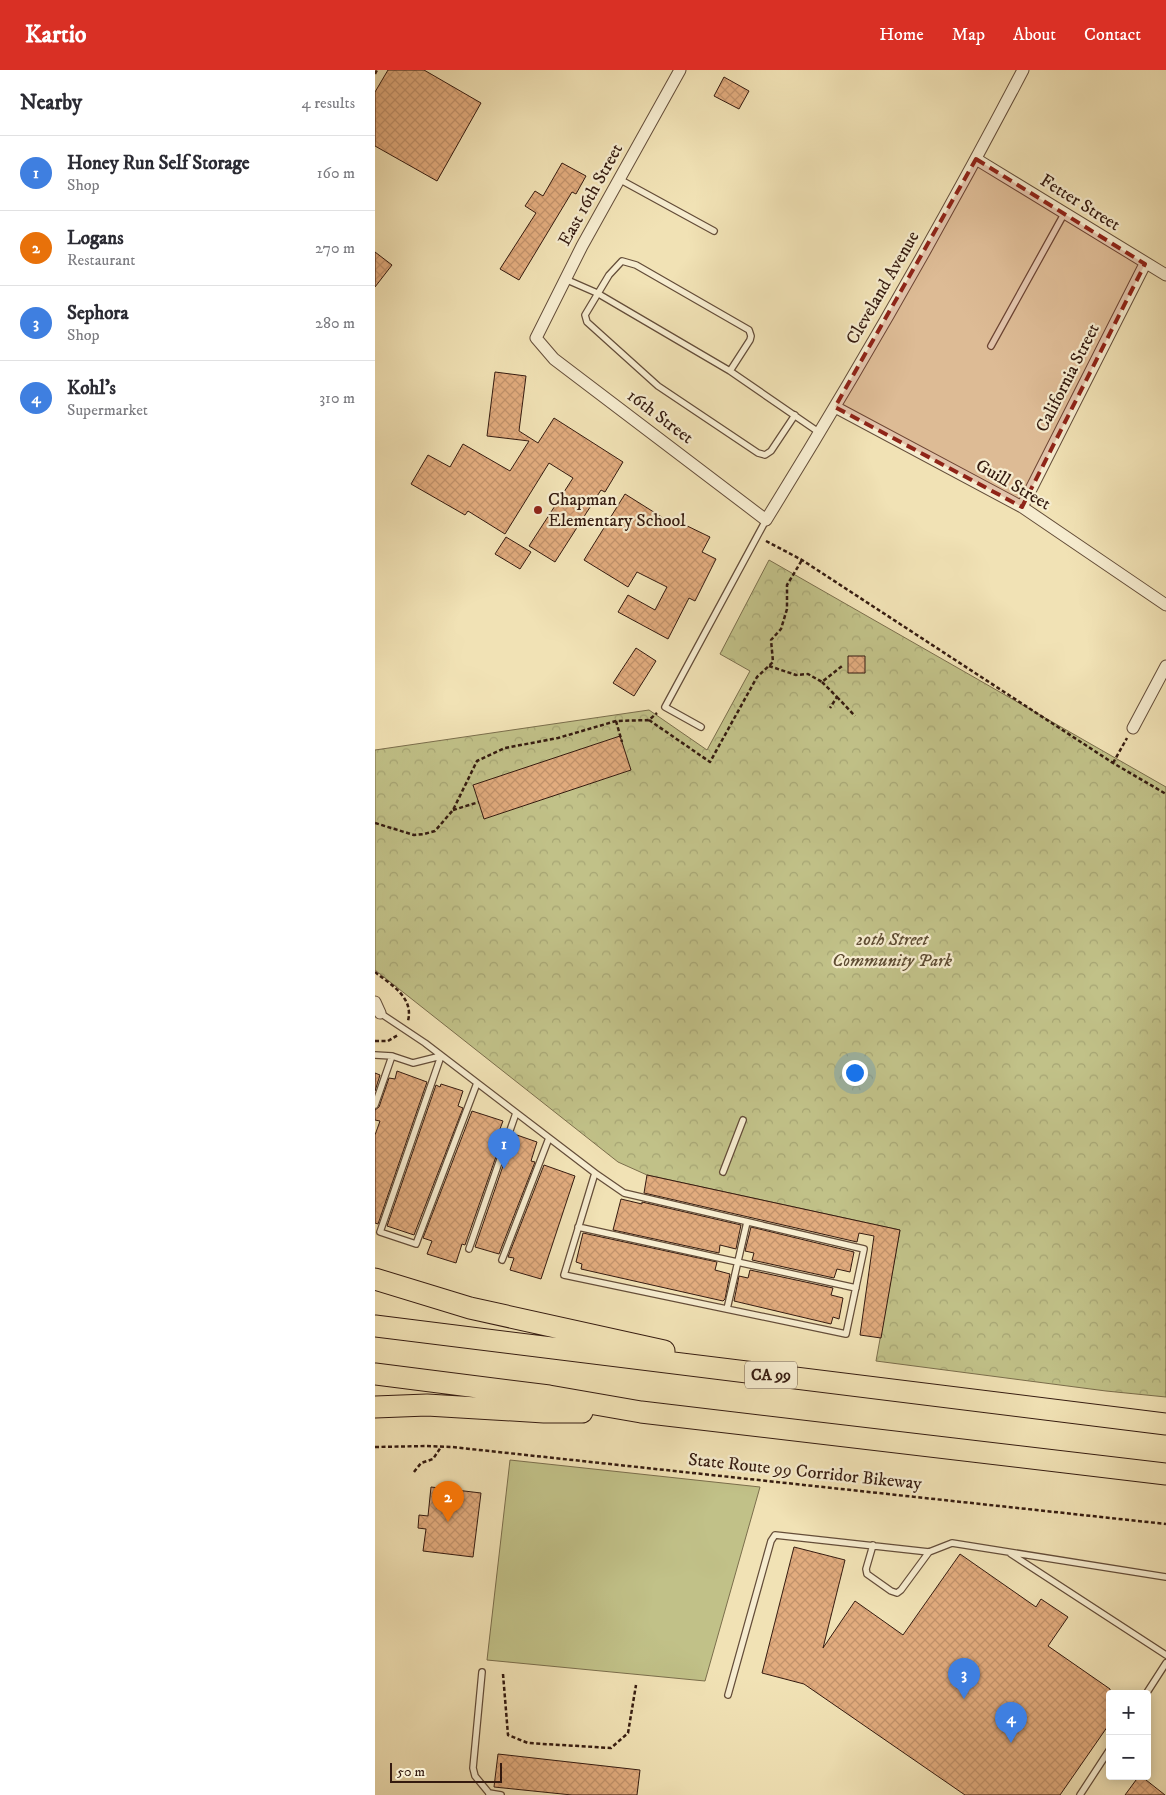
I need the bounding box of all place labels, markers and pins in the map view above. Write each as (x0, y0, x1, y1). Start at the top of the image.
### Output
place label: Chapman Elementary School (548, 489, 686, 532)
marker: Chapman Elementary School (532, 504, 544, 516)
pin: 1 (488, 1128, 520, 1169)
pin: 2 (432, 1481, 464, 1522)
pin: 3 (948, 1658, 980, 1699)
pin: 4 (995, 1702, 1027, 1743)

